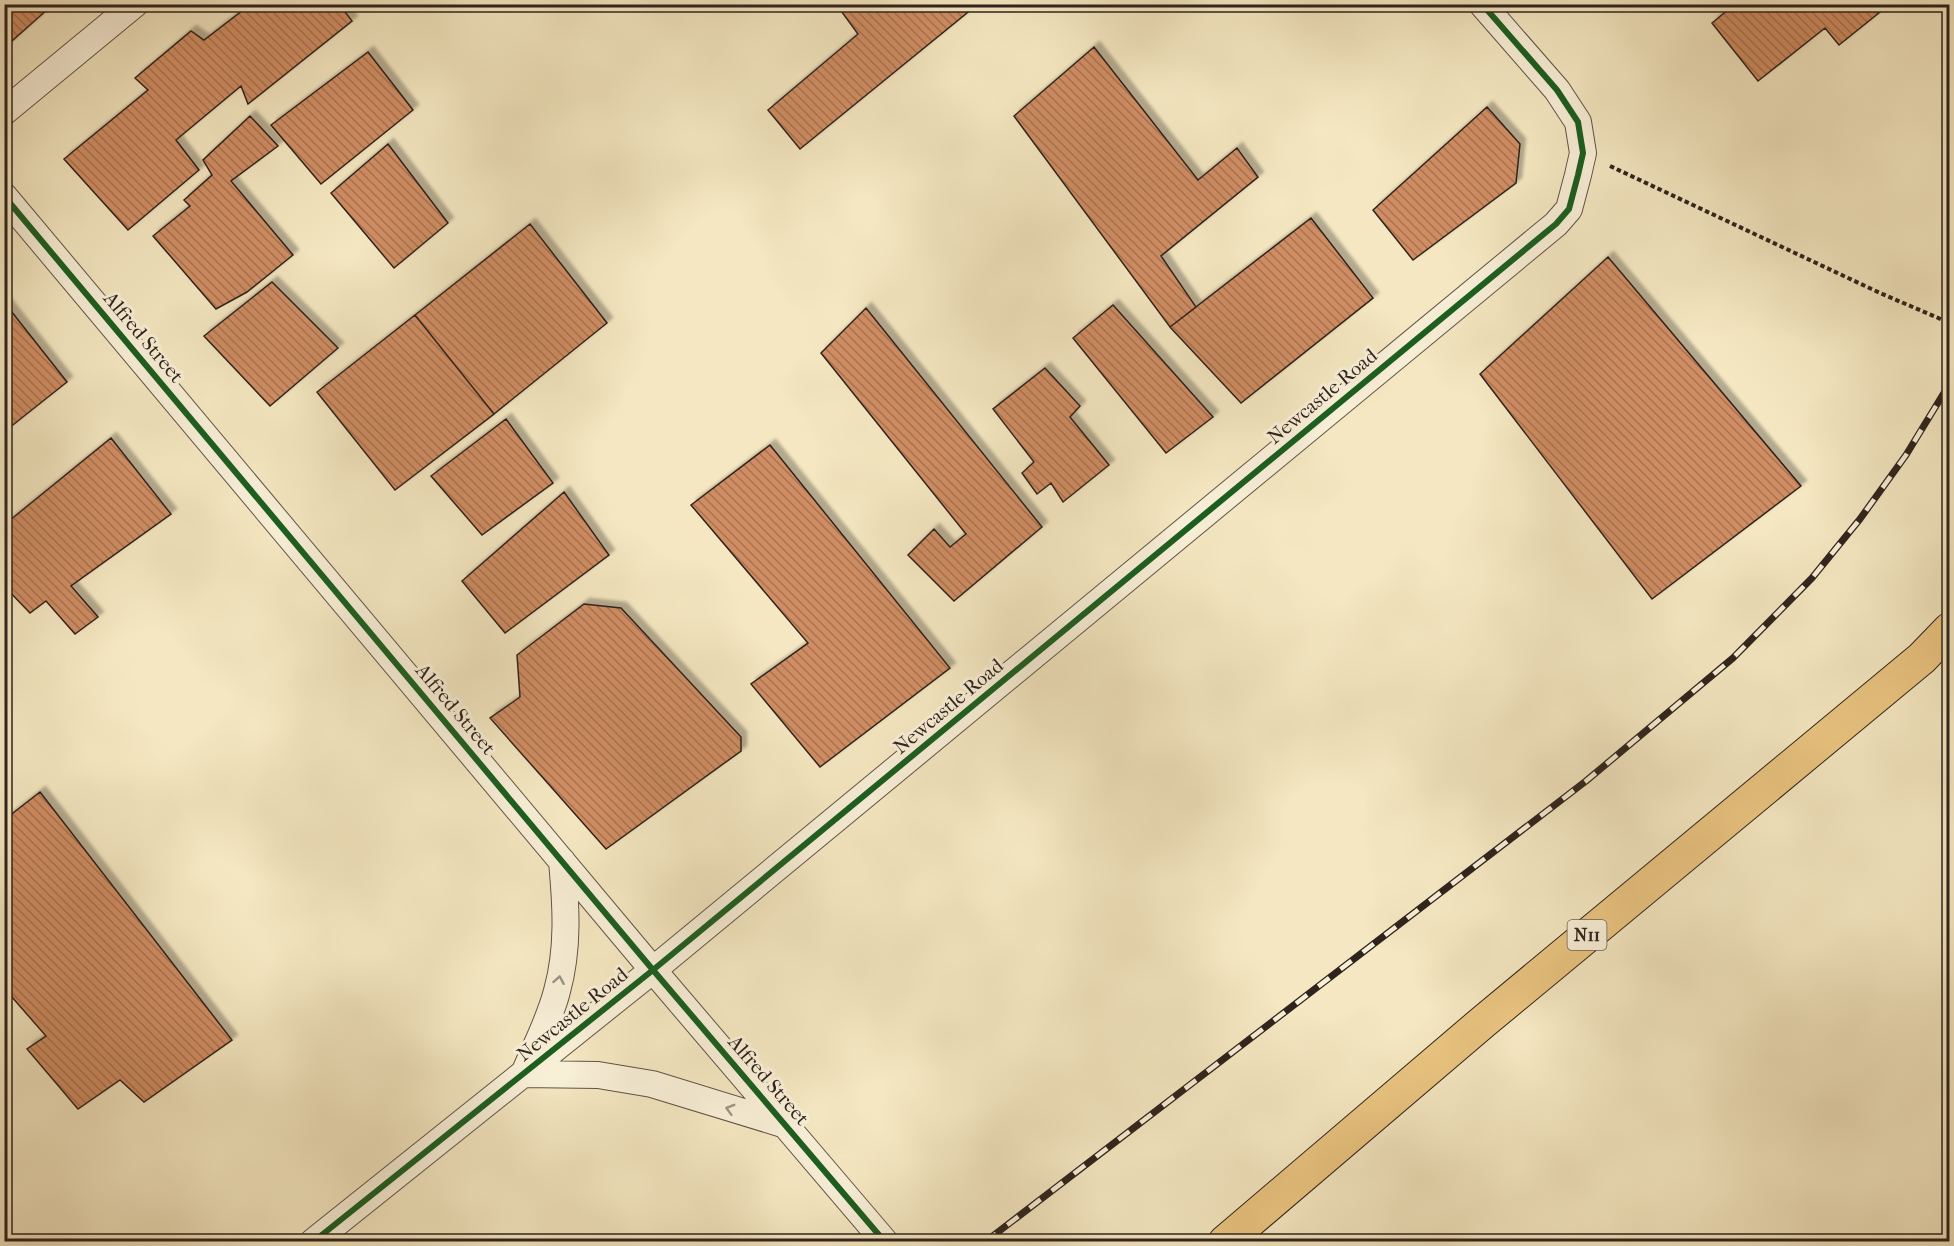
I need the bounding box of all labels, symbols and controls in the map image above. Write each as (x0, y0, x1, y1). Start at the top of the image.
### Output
street label: Alfred Street (98, 287, 188, 387)
street label: Newcastle Road (1263, 343, 1383, 449)
street label: Newcastle Road (889, 653, 1009, 759)
street label: Alfred Street (410, 659, 500, 759)
road number: N11 (1568, 920, 1606, 950)
street label: Newcastle Road (512, 962, 633, 1066)
one-way arrow (552, 975, 565, 985)
street label: Alfred Street (723, 1030, 814, 1130)
one-way arrow (725, 1104, 736, 1116)

